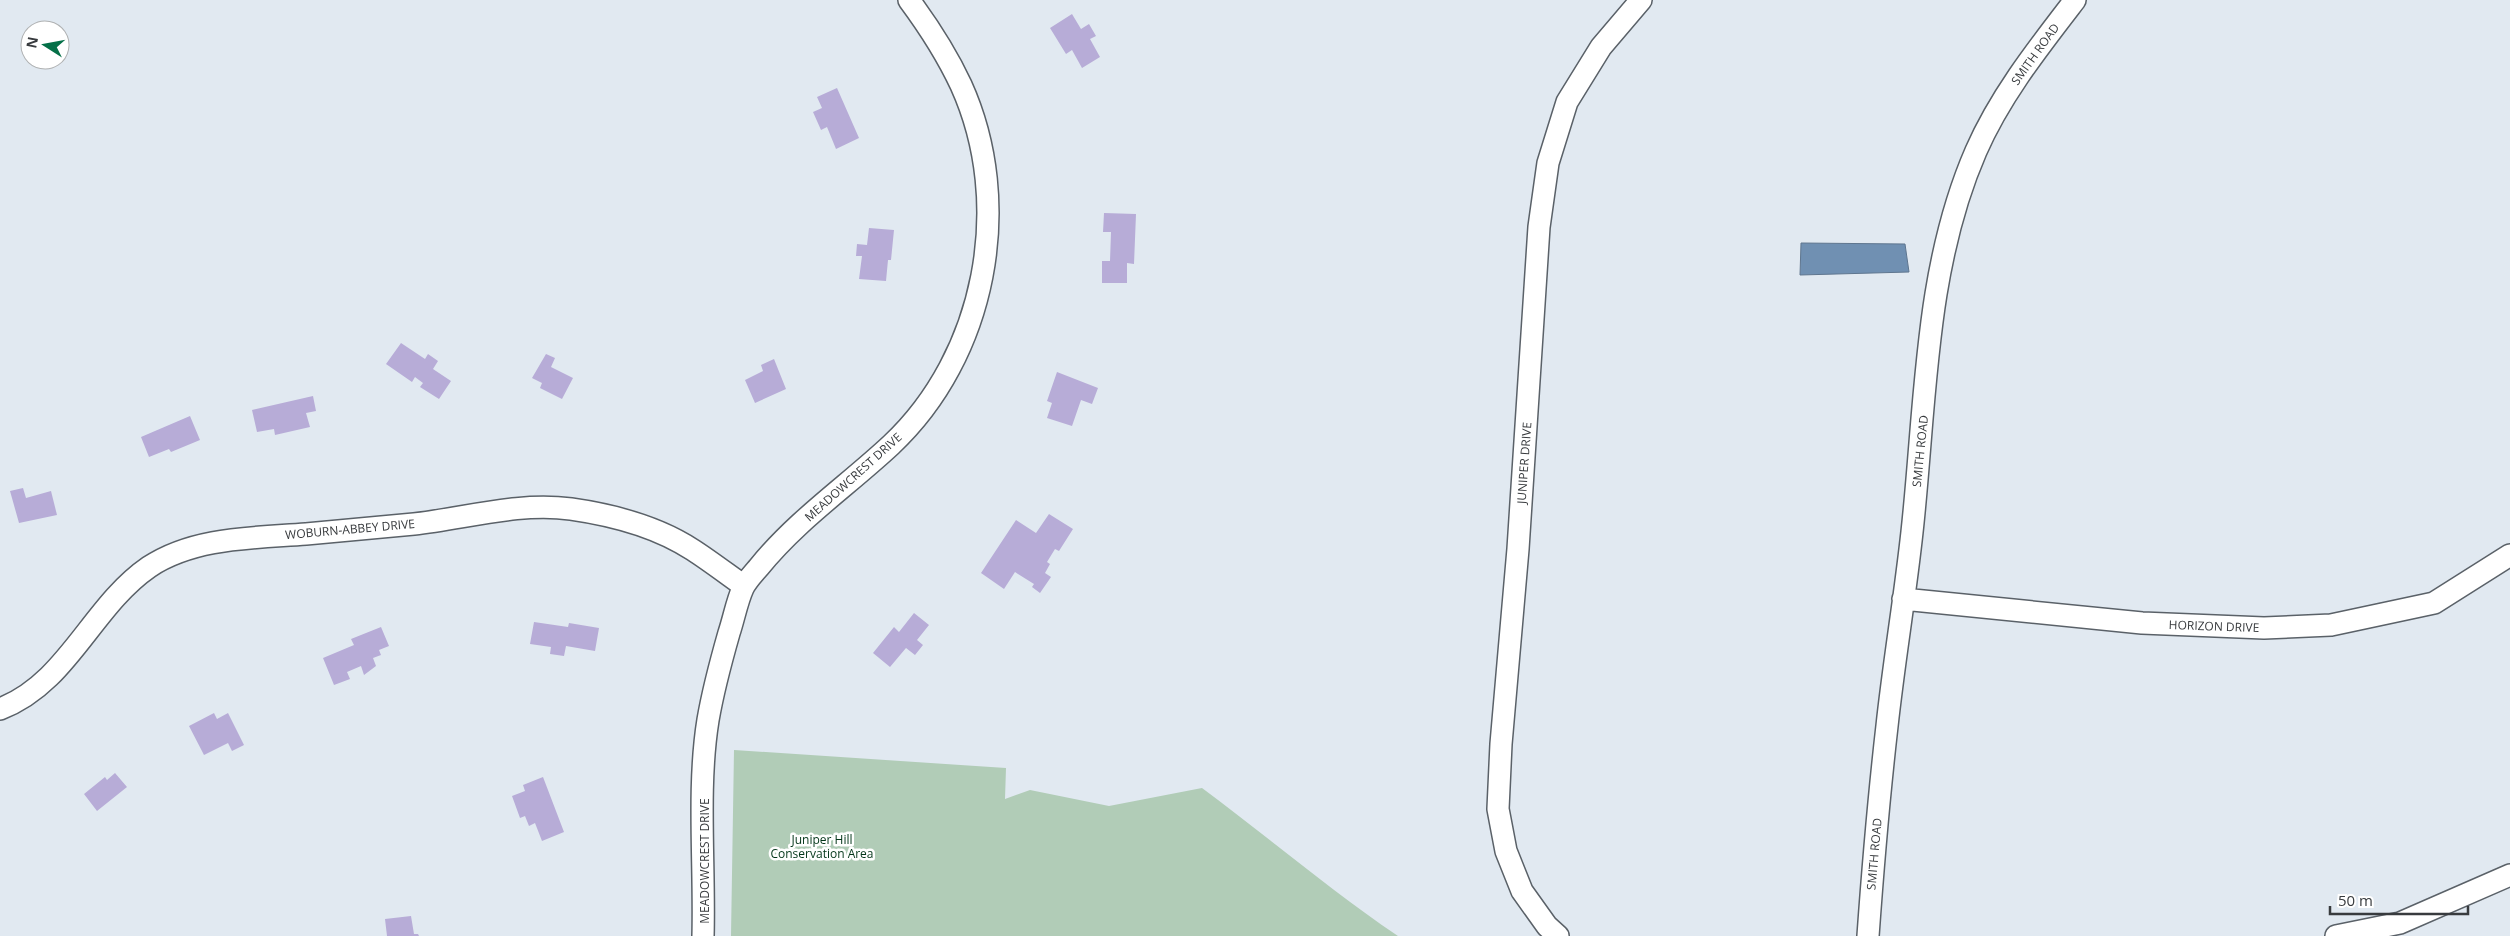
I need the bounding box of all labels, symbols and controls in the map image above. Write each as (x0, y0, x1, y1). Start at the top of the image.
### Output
north arrow (20, 20, 70, 70)
street label: SMITH ROAD (2007, 20, 2063, 88)
text: N (21, 35, 42, 50)
street label: SMITH ROAD (1908, 414, 1932, 488)
street label: JUNIPER DRIVE (1513, 421, 1535, 506)
street label: MEADOWCREST DRIVE (801, 429, 905, 525)
street label: WOBURN-ABBEY DRIVE (284, 515, 416, 543)
street label: HORIZON DRIVE (2168, 616, 2260, 636)
street label: MEADOWCREST DRIVE (696, 798, 713, 924)
street label: SMITH ROAD (1862, 817, 1886, 891)
park label: Juniper Hill Conservation Area (770, 831, 874, 862)
scale bar (2330, 884, 2468, 916)
text: 50 m (2338, 890, 2373, 910)

